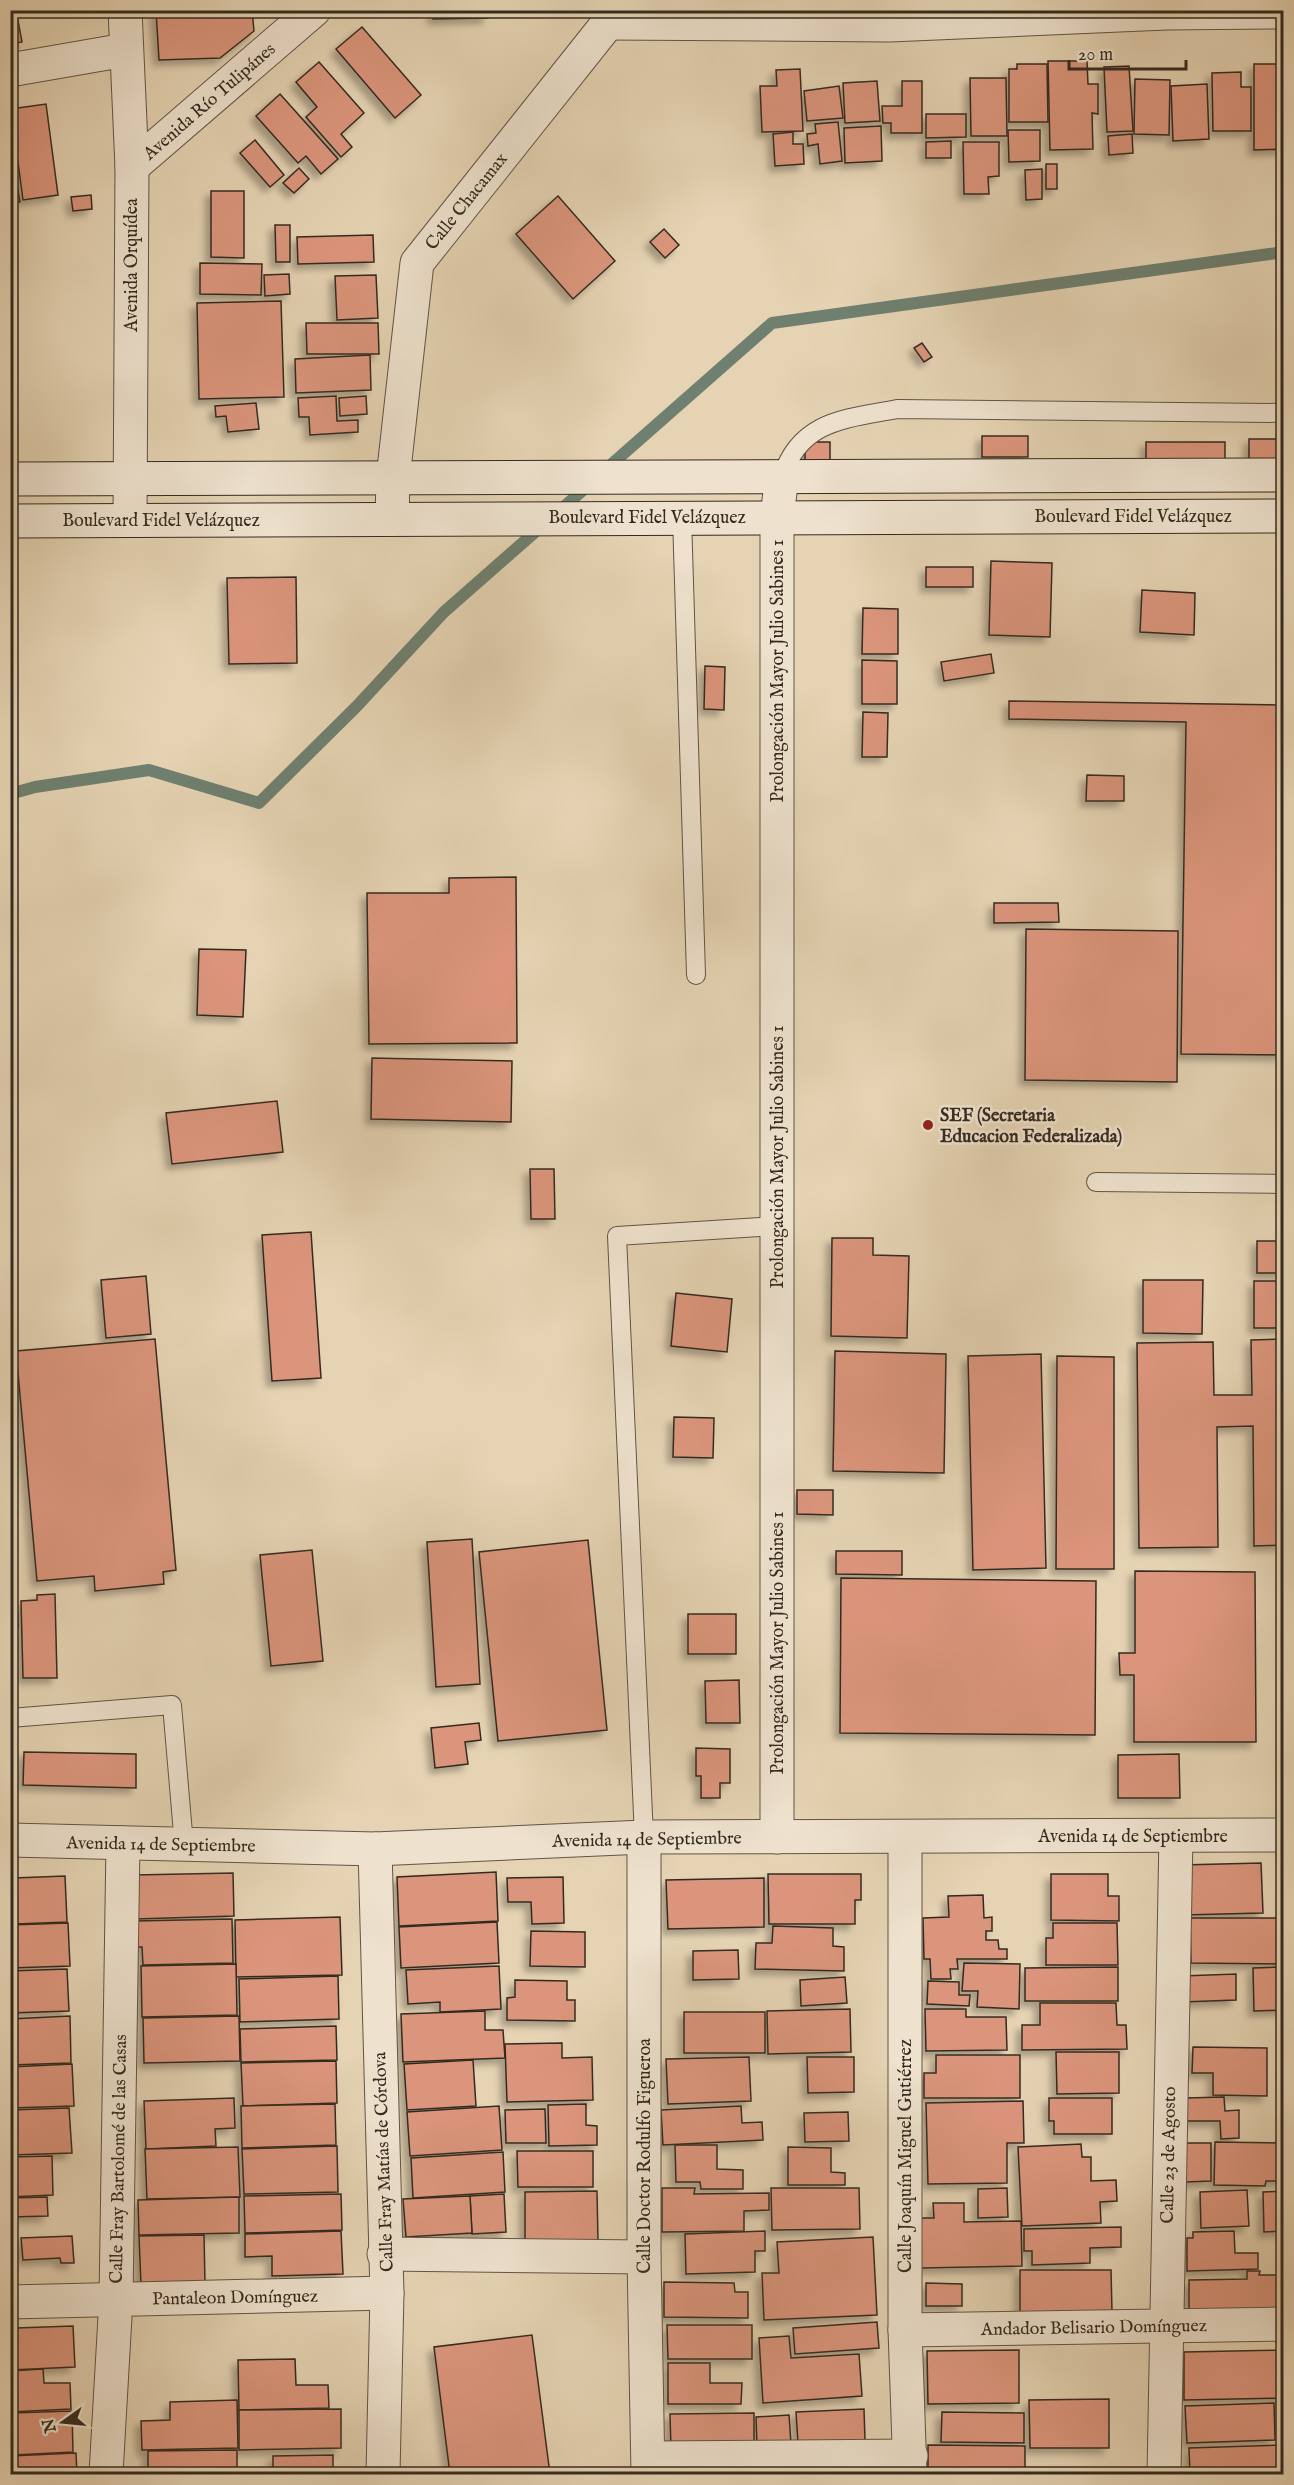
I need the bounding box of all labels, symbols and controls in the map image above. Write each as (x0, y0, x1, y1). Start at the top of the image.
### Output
scale bar (1069, 33, 1186, 71)
street label: Avenida Río Tulipánes (138, 38, 281, 167)
text: 20 m (1078, 44, 1113, 67)
street label: Calle Chacamax (421, 148, 514, 255)
street label: Avenida Orquídea (121, 198, 144, 333)
street label: Boulevard Fidel Velázquez (1034, 506, 1232, 529)
street label: Boulevard Fidel Velázquez (548, 507, 746, 530)
street label: Boulevard Fidel Velázquez (62, 510, 260, 533)
street label: Prolongación Mayor Julio Sabines 1 (767, 540, 790, 802)
street label: Prolongación Mayor Julio Sabines 1 (767, 1026, 790, 1288)
place label: SEF (Secretaria Educacion Federalizada) (940, 1105, 1122, 1149)
marker: SEF (Secretaria Educacion Federalizada) (921, 1118, 935, 1132)
street label: Prolongación Mayor Julio Sabines 1 (767, 1512, 790, 1774)
street label: Avenida 14 de Septiembre (1037, 1826, 1228, 1849)
street label: Avenida 14 de Septiembre (551, 1827, 742, 1854)
street label: Avenida 14 de Septiembre (65, 1832, 256, 1859)
street label: Calle Fray Bartolomé de las Casas (106, 2034, 133, 2284)
street label: Calle Doctor Rodulfo Figueroa (634, 2038, 657, 2274)
street label: Calle Joaquín Miguel Gutiérrez (895, 2039, 918, 2273)
street label: Calle Fray Matías de Córdova (369, 2051, 400, 2272)
street label: Calle 23 de Agosto (1157, 2086, 1182, 2224)
street label: Pantaleon Domínguez (152, 2286, 318, 2311)
street label: Andador Belisario Domínguez (980, 2315, 1207, 2342)
north arrow (33, 2392, 93, 2452)
text: N (39, 2416, 62, 2436)

